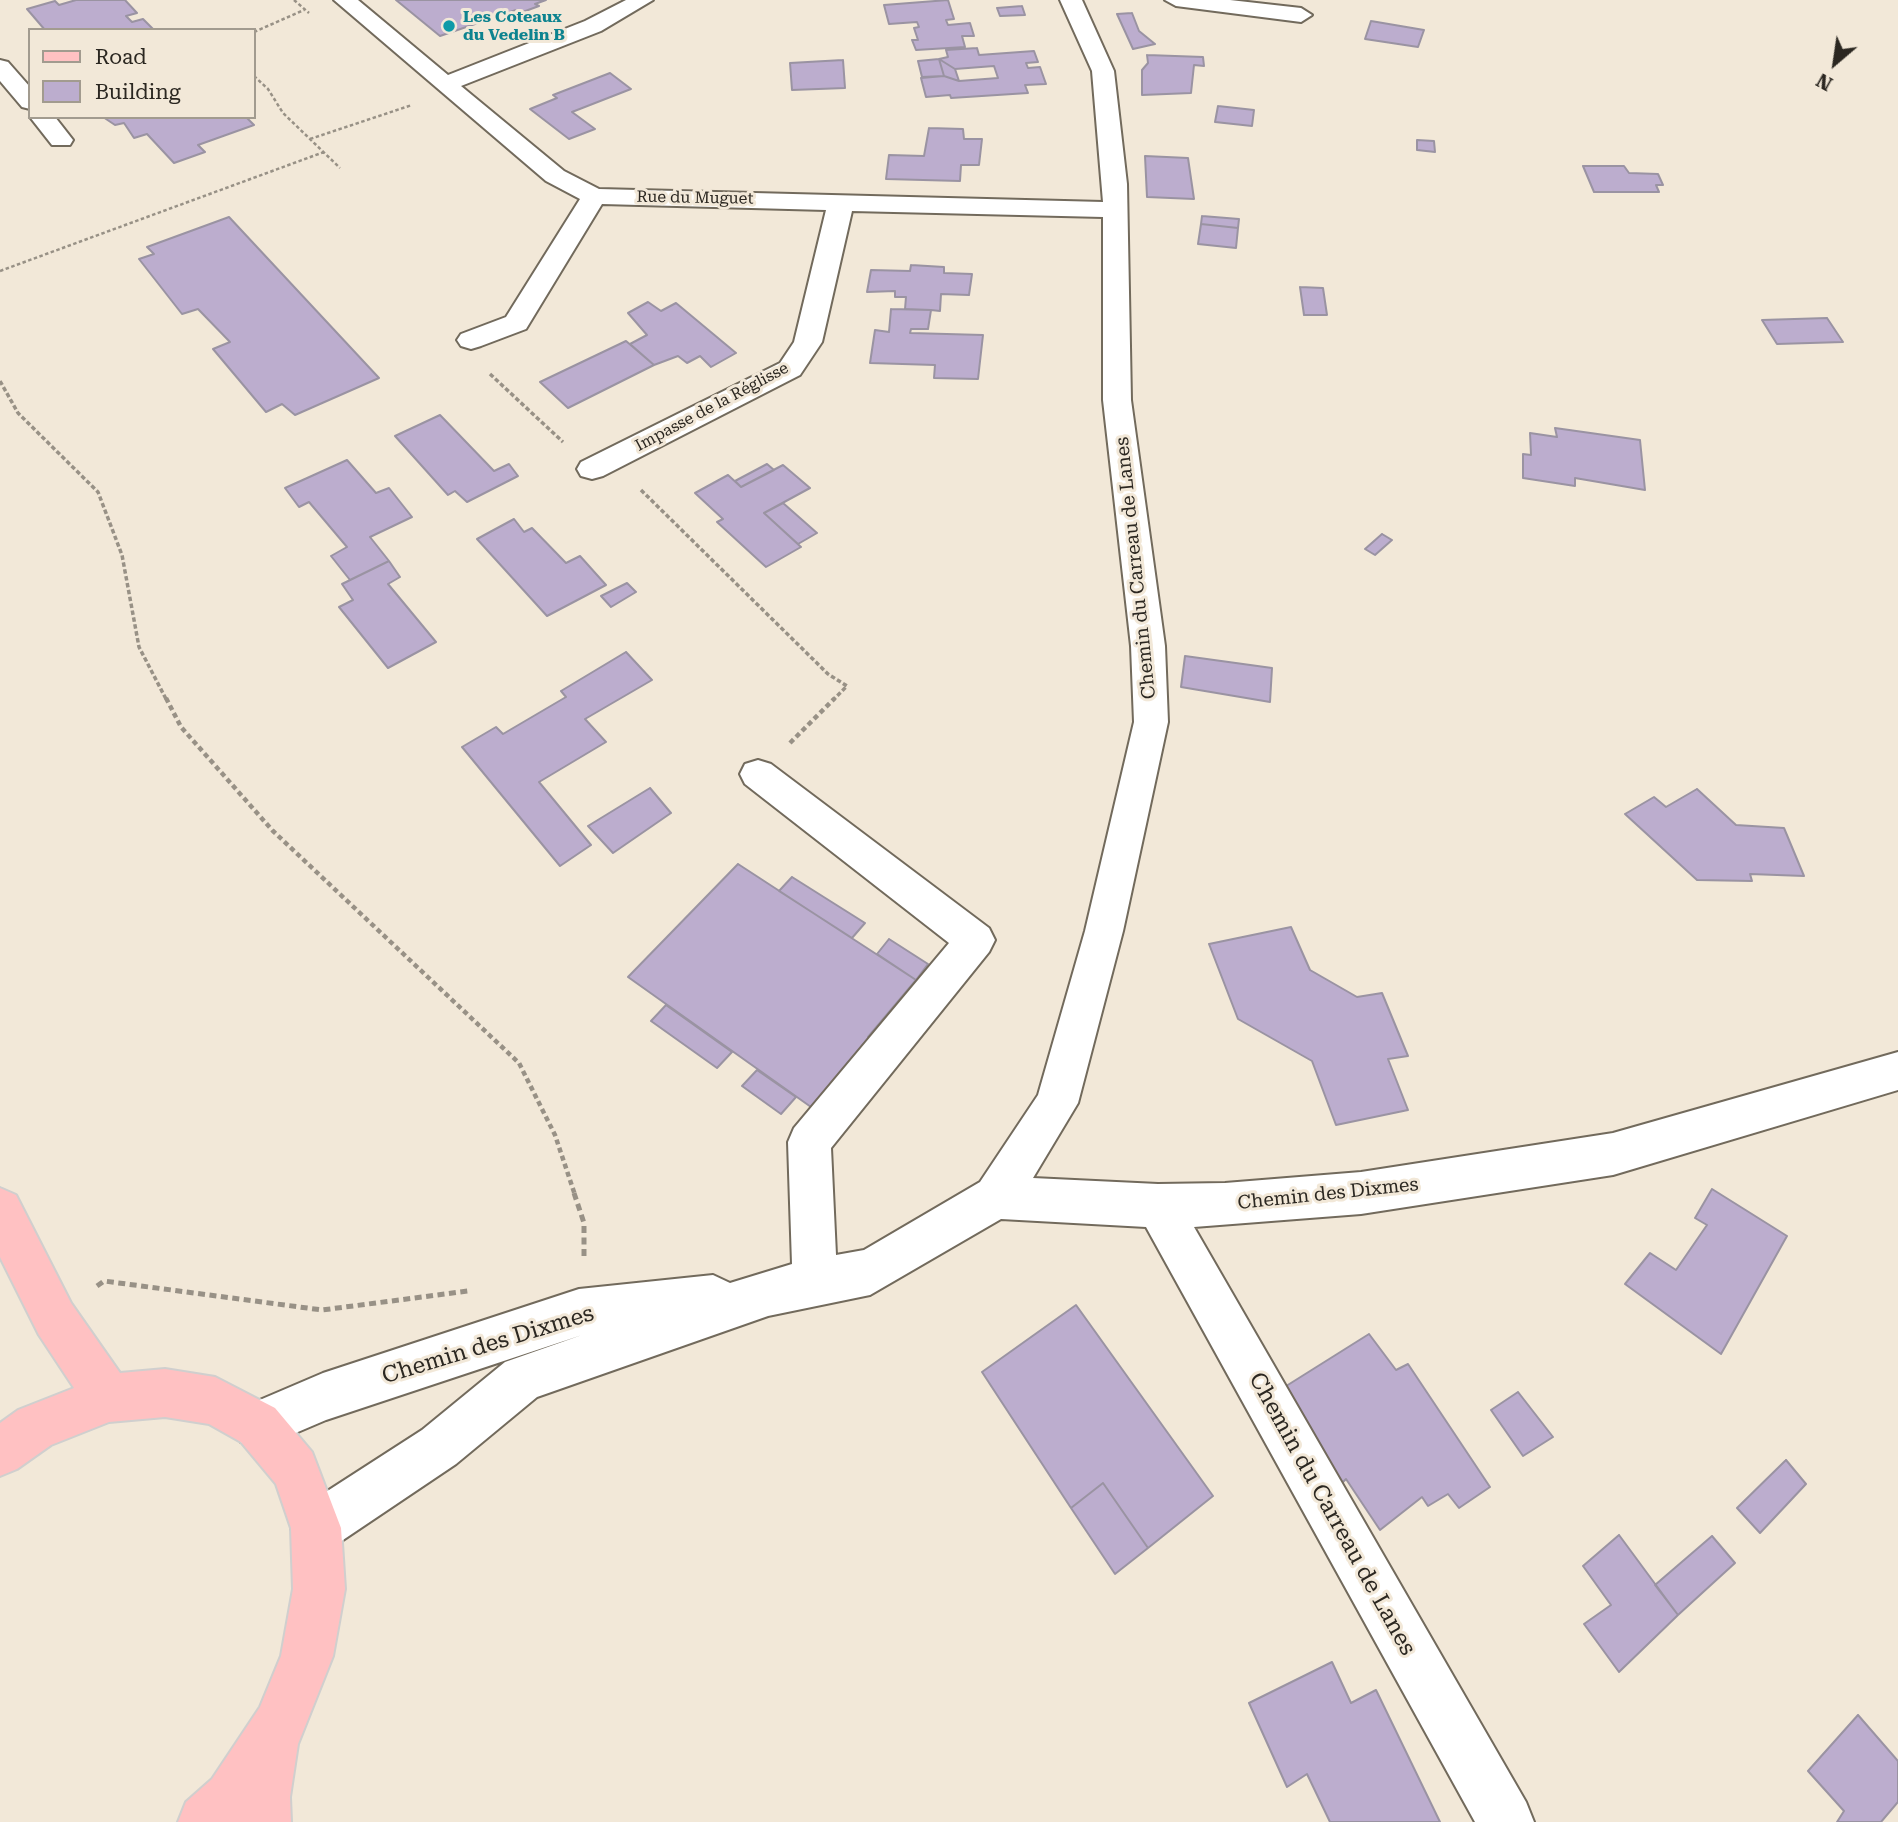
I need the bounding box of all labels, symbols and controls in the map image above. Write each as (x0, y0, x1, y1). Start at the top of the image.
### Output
place label: Les Coteaux du Vedelin B (463, 7, 565, 45)
marker: Les Coteaux du Vedelin B (441, 18, 457, 34)
legend (28, 28, 256, 119)
north arrow (1800, 28, 1870, 98)
text: Road (95, 45, 147, 69)
text: N (1813, 68, 1837, 95)
text: Building (95, 80, 181, 104)
street label: Rue du Muguet (636, 187, 754, 209)
street label: Impasse de la Réglisse (632, 358, 792, 456)
street label: Chemin du Carreau de Lanes (1111, 436, 1161, 700)
street label: Chemin des Dixmes (1236, 1173, 1420, 1215)
street label: Chemin des Dixmes (379, 1300, 597, 1390)
street label: Chemin du Carreau de Lanes (1243, 1368, 1421, 1660)

